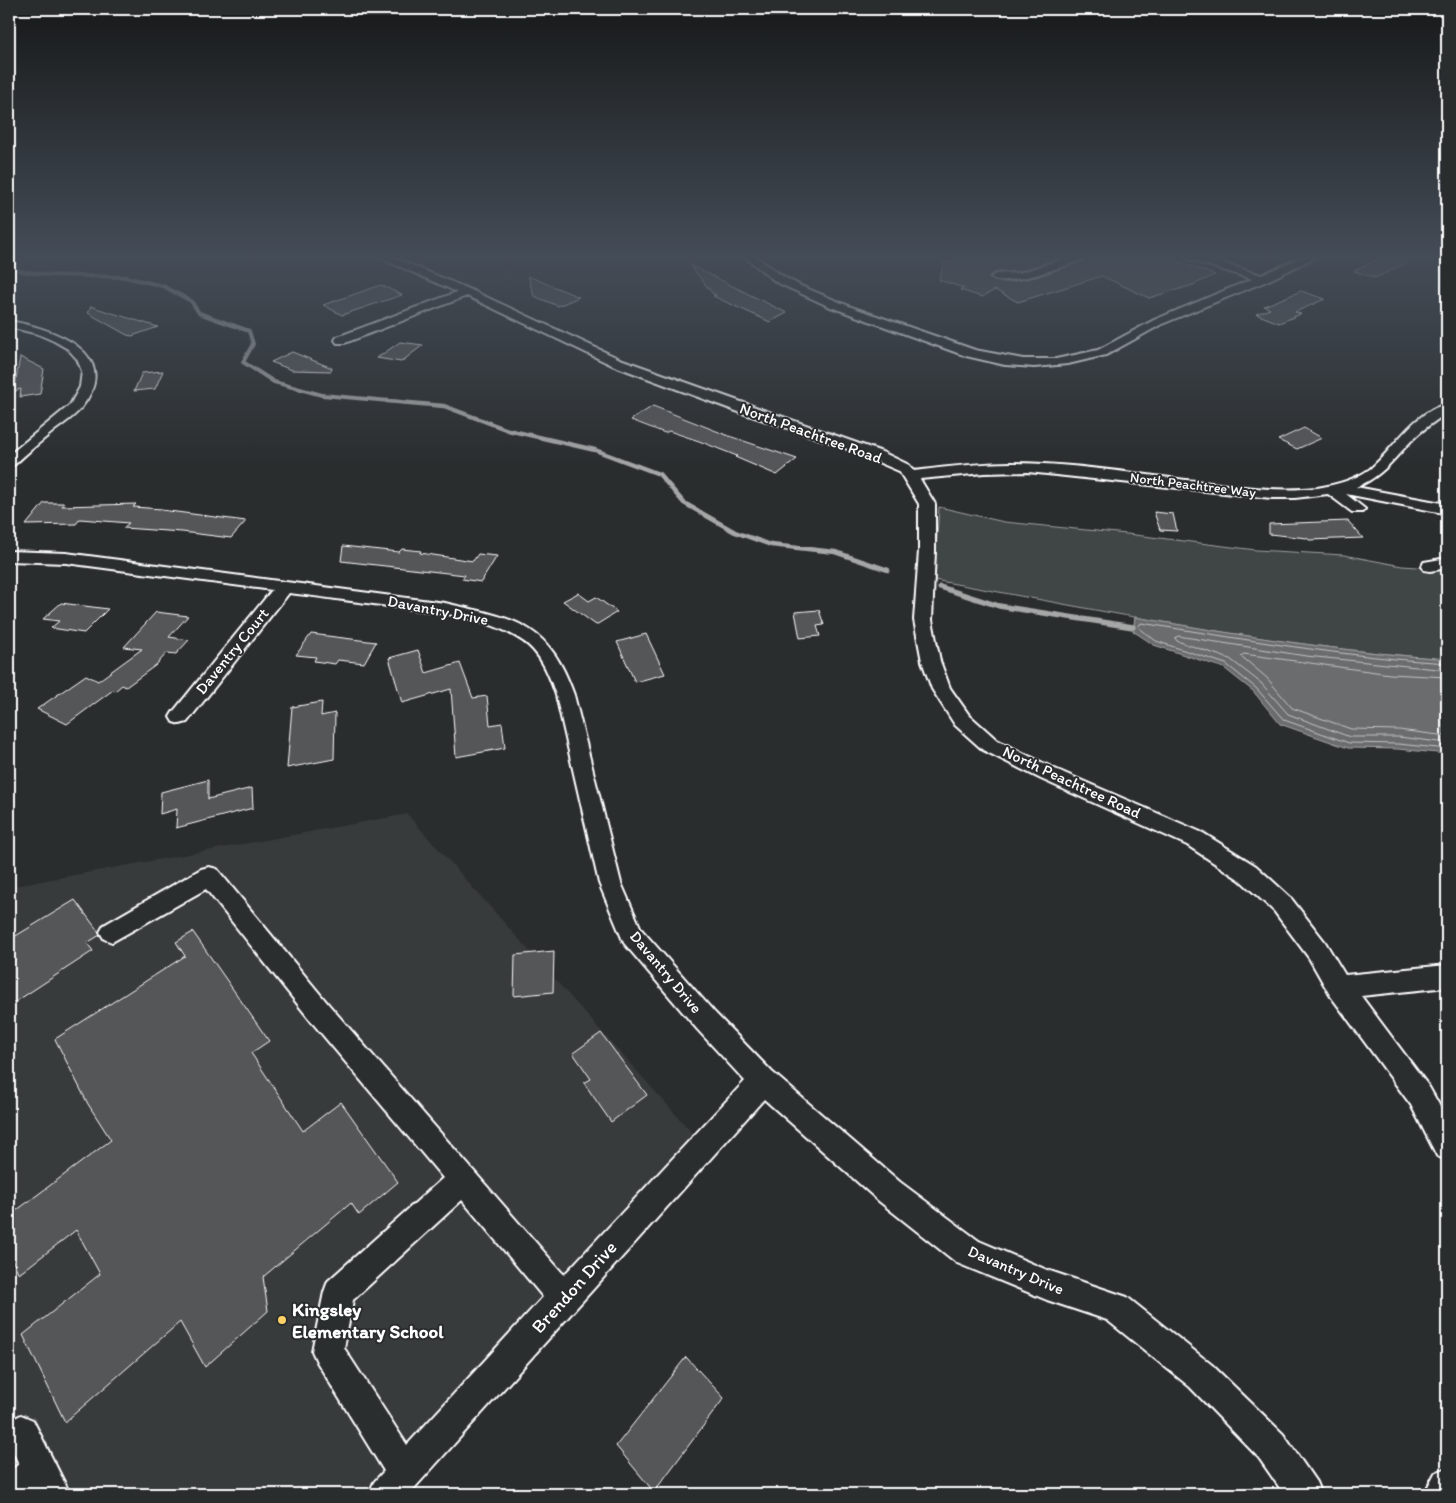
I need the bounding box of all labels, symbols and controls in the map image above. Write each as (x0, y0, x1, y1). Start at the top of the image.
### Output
street label: North Peachtree Road (737, 398, 885, 468)
street label: North Peachtree Way (1129, 469, 1257, 501)
street label: Davantry Drive (386, 591, 490, 629)
street label: Daventry Court (191, 604, 273, 698)
street label: North Peachtree Road (1000, 742, 1144, 822)
street label: Davantry Drive (626, 927, 706, 1017)
street label: Brendon Drive (526, 1236, 622, 1338)
street label: Davantry Drive (965, 1241, 1067, 1299)
place label: Kingsley Elementary School (292, 1298, 444, 1343)
marker: Kingsley Elementary School (276, 1314, 288, 1326)

